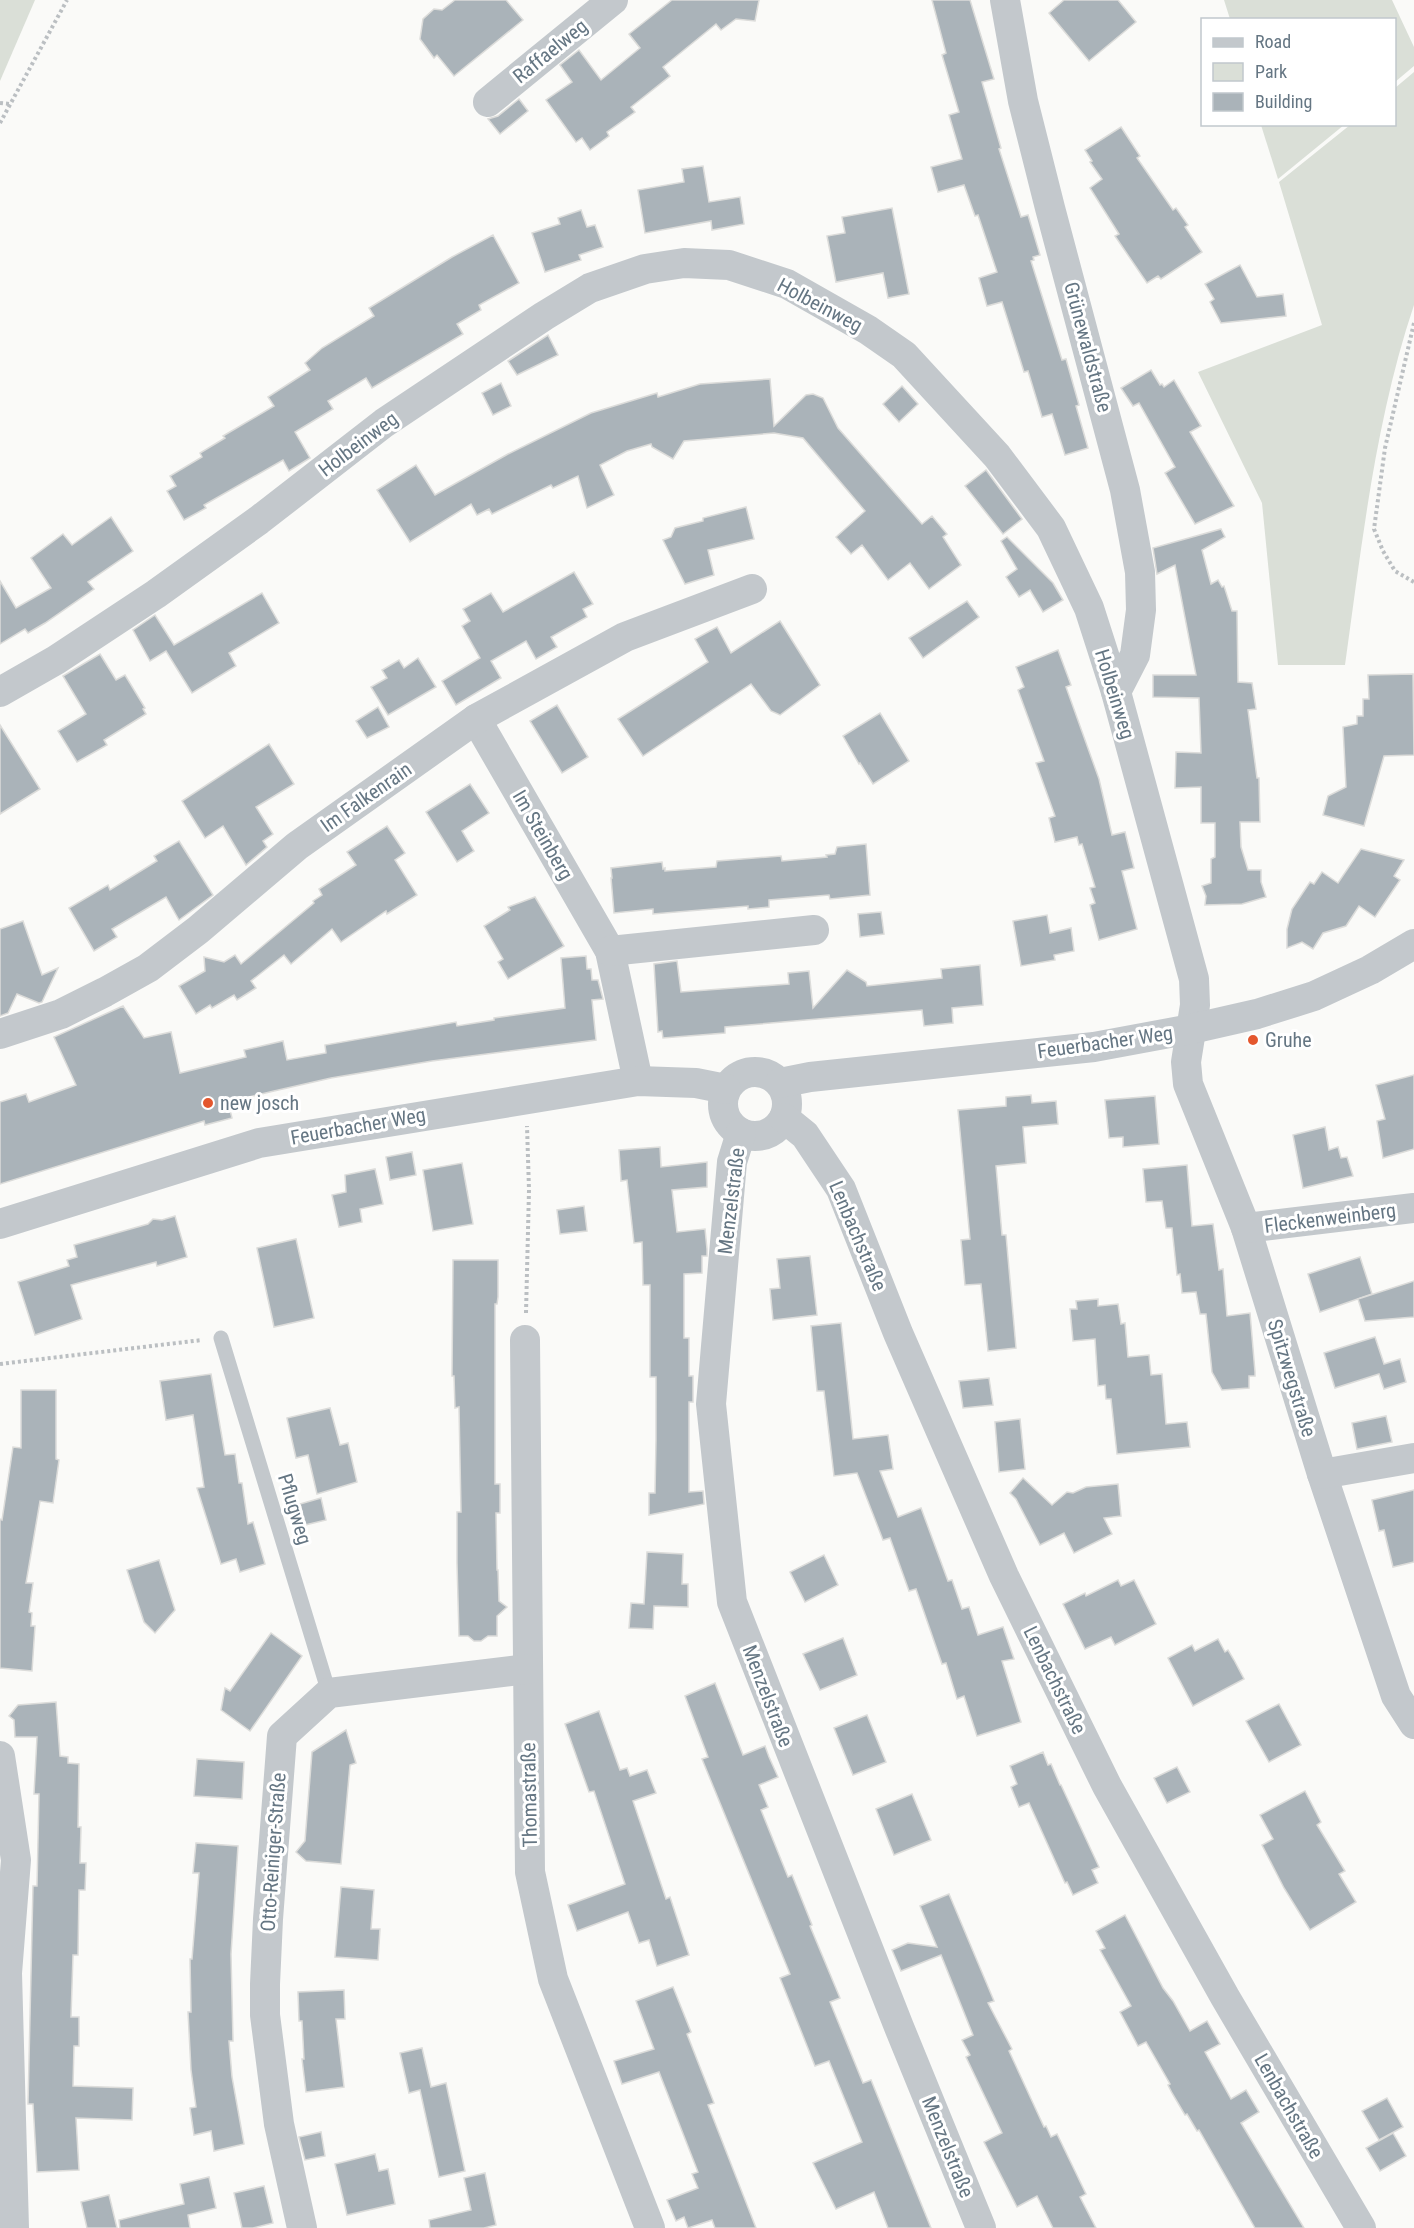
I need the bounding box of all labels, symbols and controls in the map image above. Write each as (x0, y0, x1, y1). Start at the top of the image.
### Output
street label: Raffaelweg (508, 14, 592, 88)
legend (1201, 18, 1396, 126)
text: Road (1255, 31, 1291, 52)
text: Park (1255, 61, 1287, 82)
text: Building (1255, 91, 1312, 112)
street label: Holbeinweg (773, 273, 867, 337)
street label: Grünewaldstraße (1059, 279, 1117, 415)
street label: Holbeinweg (314, 406, 402, 482)
street label: Holbeinweg (1090, 646, 1140, 742)
street label: Im Falkenrain (316, 757, 416, 837)
street label: Im Steinberg (508, 786, 578, 884)
street label: Feuerbacher Weg (1036, 1021, 1174, 1063)
place label: Gruhe (1265, 1028, 1312, 1052)
marker: Gruhe (1246, 1033, 1260, 1047)
place label: new josch (220, 1091, 299, 1115)
marker: new josch (201, 1096, 215, 1110)
street label: Feuerbacher Weg (289, 1102, 427, 1150)
street label: Menzelstraße (713, 1146, 749, 1256)
street label: Lenbachstraße (824, 1177, 892, 1295)
street label: Fleckenweinberg (1263, 1198, 1397, 1238)
street label: Spitzwegstraße (1263, 1316, 1321, 1440)
street label: Pflugweg (273, 1471, 317, 1547)
street label: Lenbachstraße (1019, 1622, 1091, 1738)
street label: Menzelstraße (738, 1642, 798, 1750)
street label: Thomastraße (516, 1742, 542, 1848)
street label: Otto-Reiniger-Straße (255, 1772, 291, 1932)
street label: Lenbachstraße (1249, 2049, 1329, 2163)
street label: Menzelstraße (917, 2093, 979, 2201)

